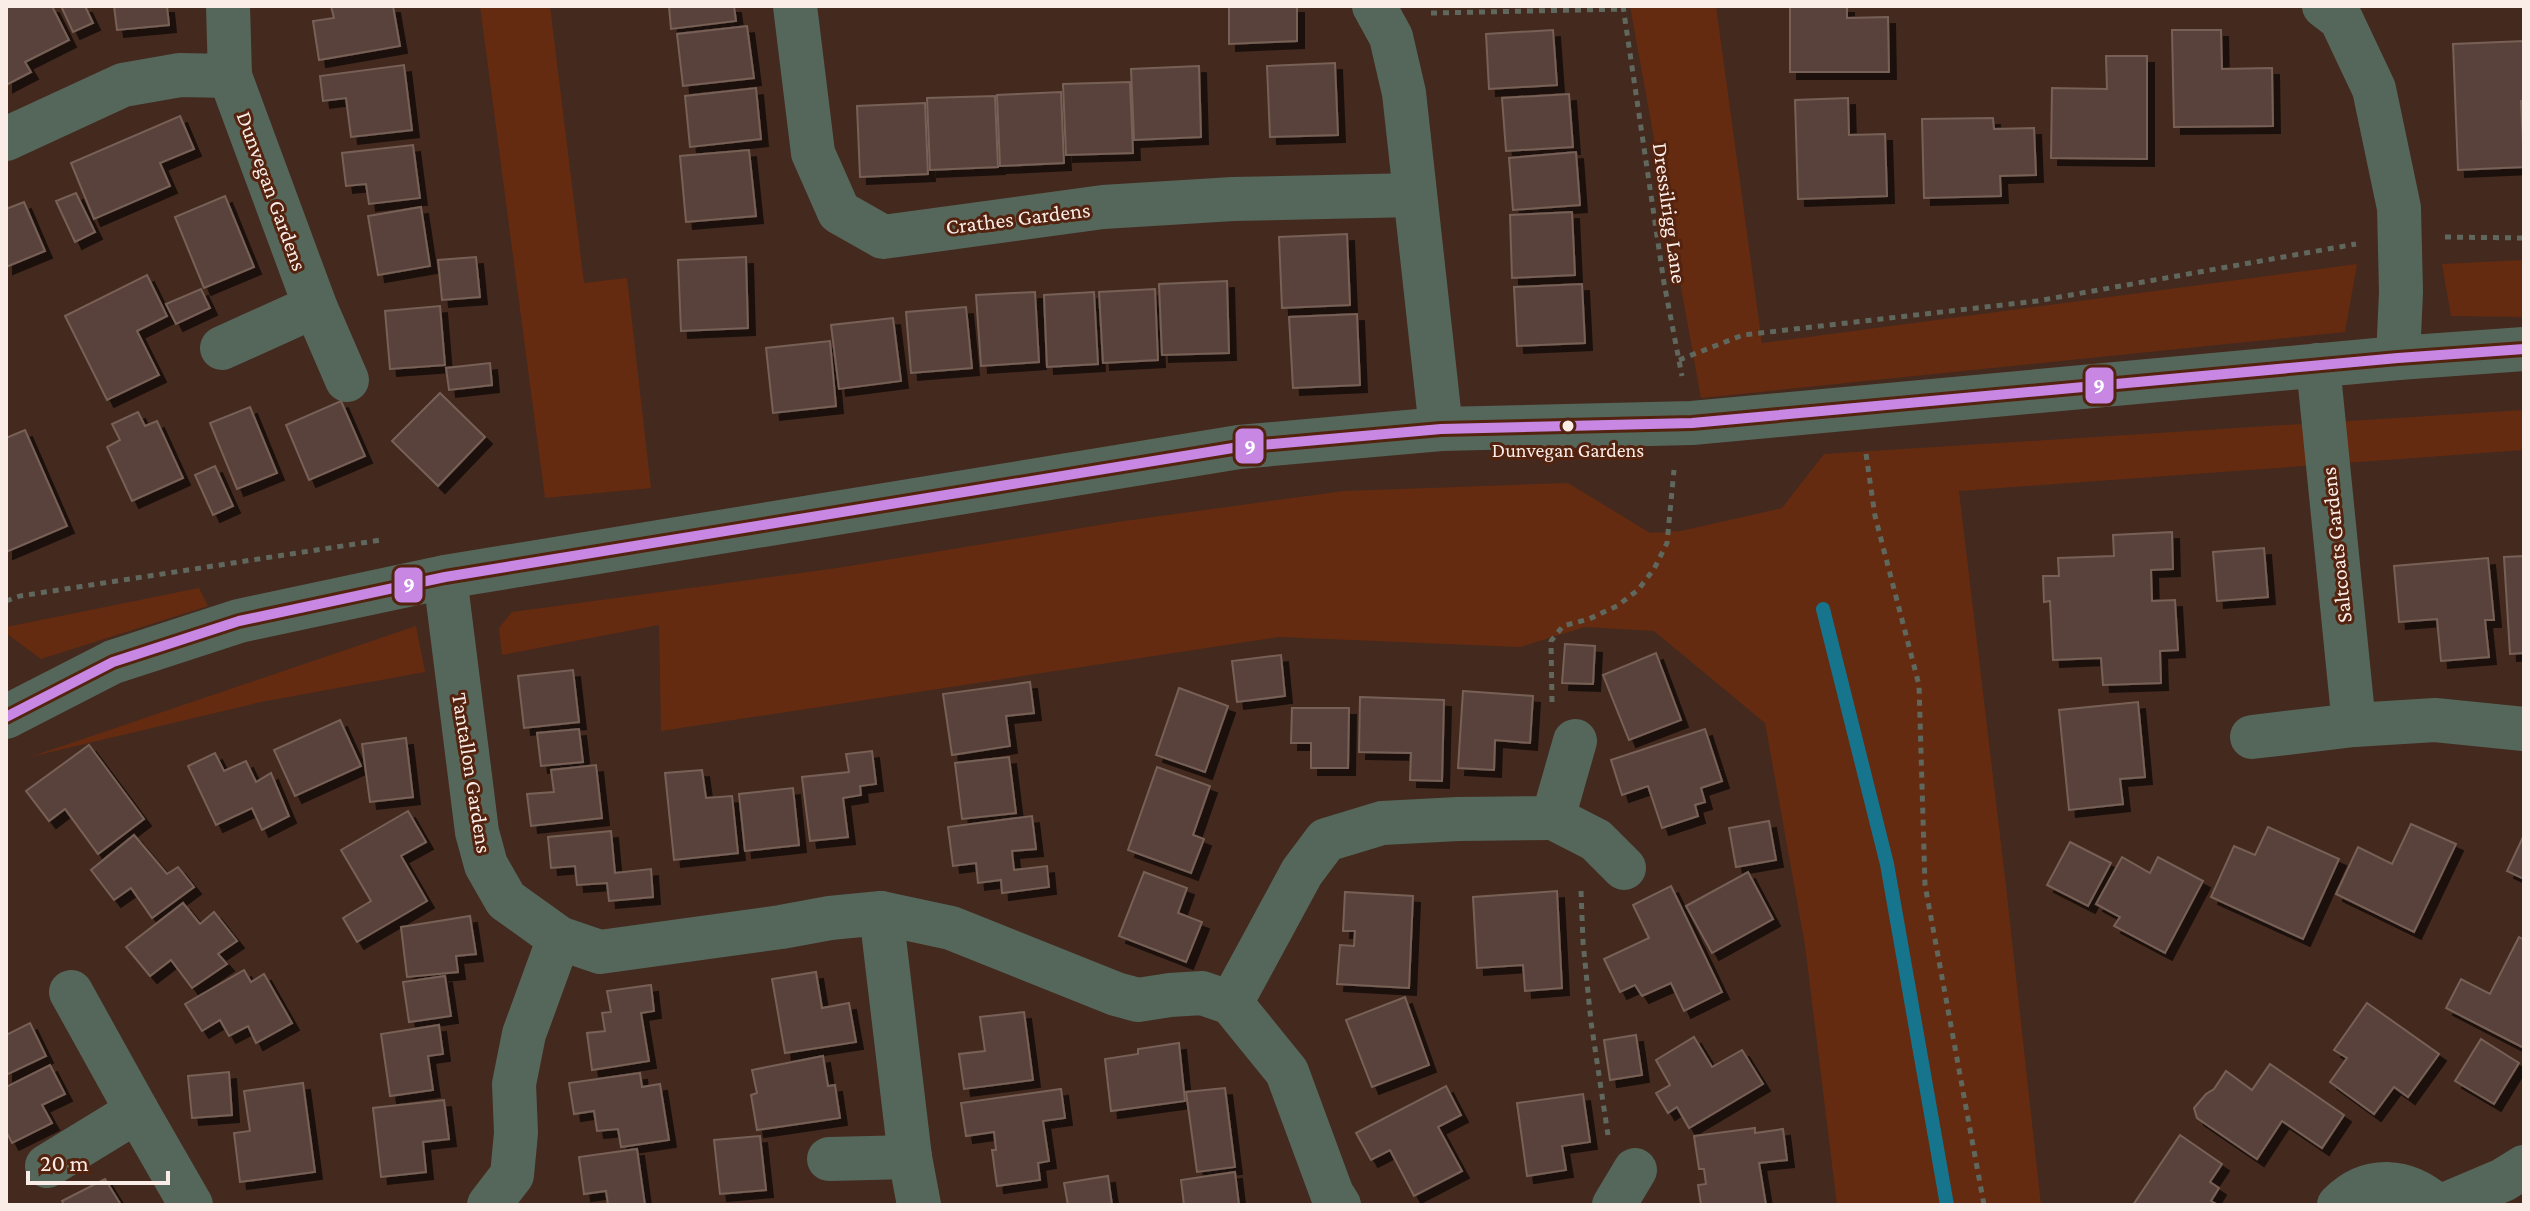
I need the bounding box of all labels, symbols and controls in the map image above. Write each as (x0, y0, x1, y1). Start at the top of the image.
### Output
street label: Dunvegan Gardens (232, 108, 312, 274)
street label: Dressilrigg Lane (1648, 141, 1692, 285)
street label: Crathes Gardens (944, 197, 1092, 239)
line badge: 9 (2084, 366, 2115, 405)
text: 9 (2093, 373, 2105, 398)
marker: Dunvegan Gardens (1560, 418, 1576, 434)
line badge: 9 (1234, 427, 1265, 465)
text: 9 (1244, 434, 1256, 459)
place label: Dunvegan Gardens (1492, 439, 1644, 462)
street label: Saltcoats Gardens (2315, 466, 2357, 624)
line badge: 9 (393, 566, 424, 604)
text: 9 (403, 572, 415, 597)
street label: Tantallon Gardens (447, 691, 497, 855)
scale bar (28, 1135, 168, 1185)
text: 20 m (40, 1149, 89, 1176)

